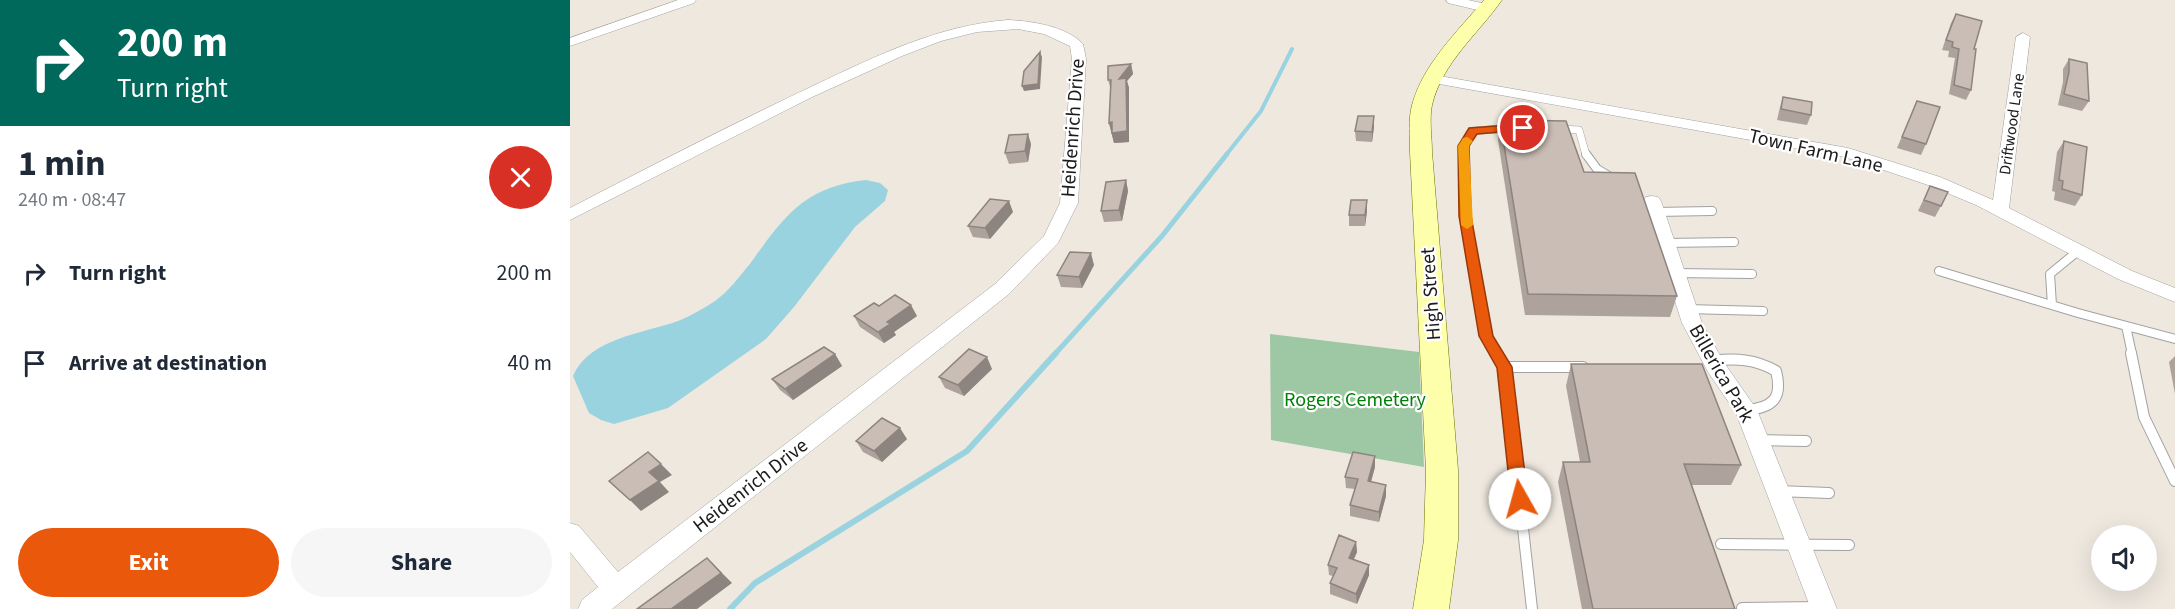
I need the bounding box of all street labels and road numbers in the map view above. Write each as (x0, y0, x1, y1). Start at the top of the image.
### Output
street label: Heidenrich Drive (1054, 58, 1092, 198)
street label: Driftwood Lane (1994, 72, 2030, 176)
street label: Town Farm Lane (1746, 122, 1886, 180)
street label: High Street (1414, 246, 1448, 341)
street label: Billerica Park (1682, 319, 1761, 428)
street label: Heidenrich Drive (687, 432, 814, 540)

